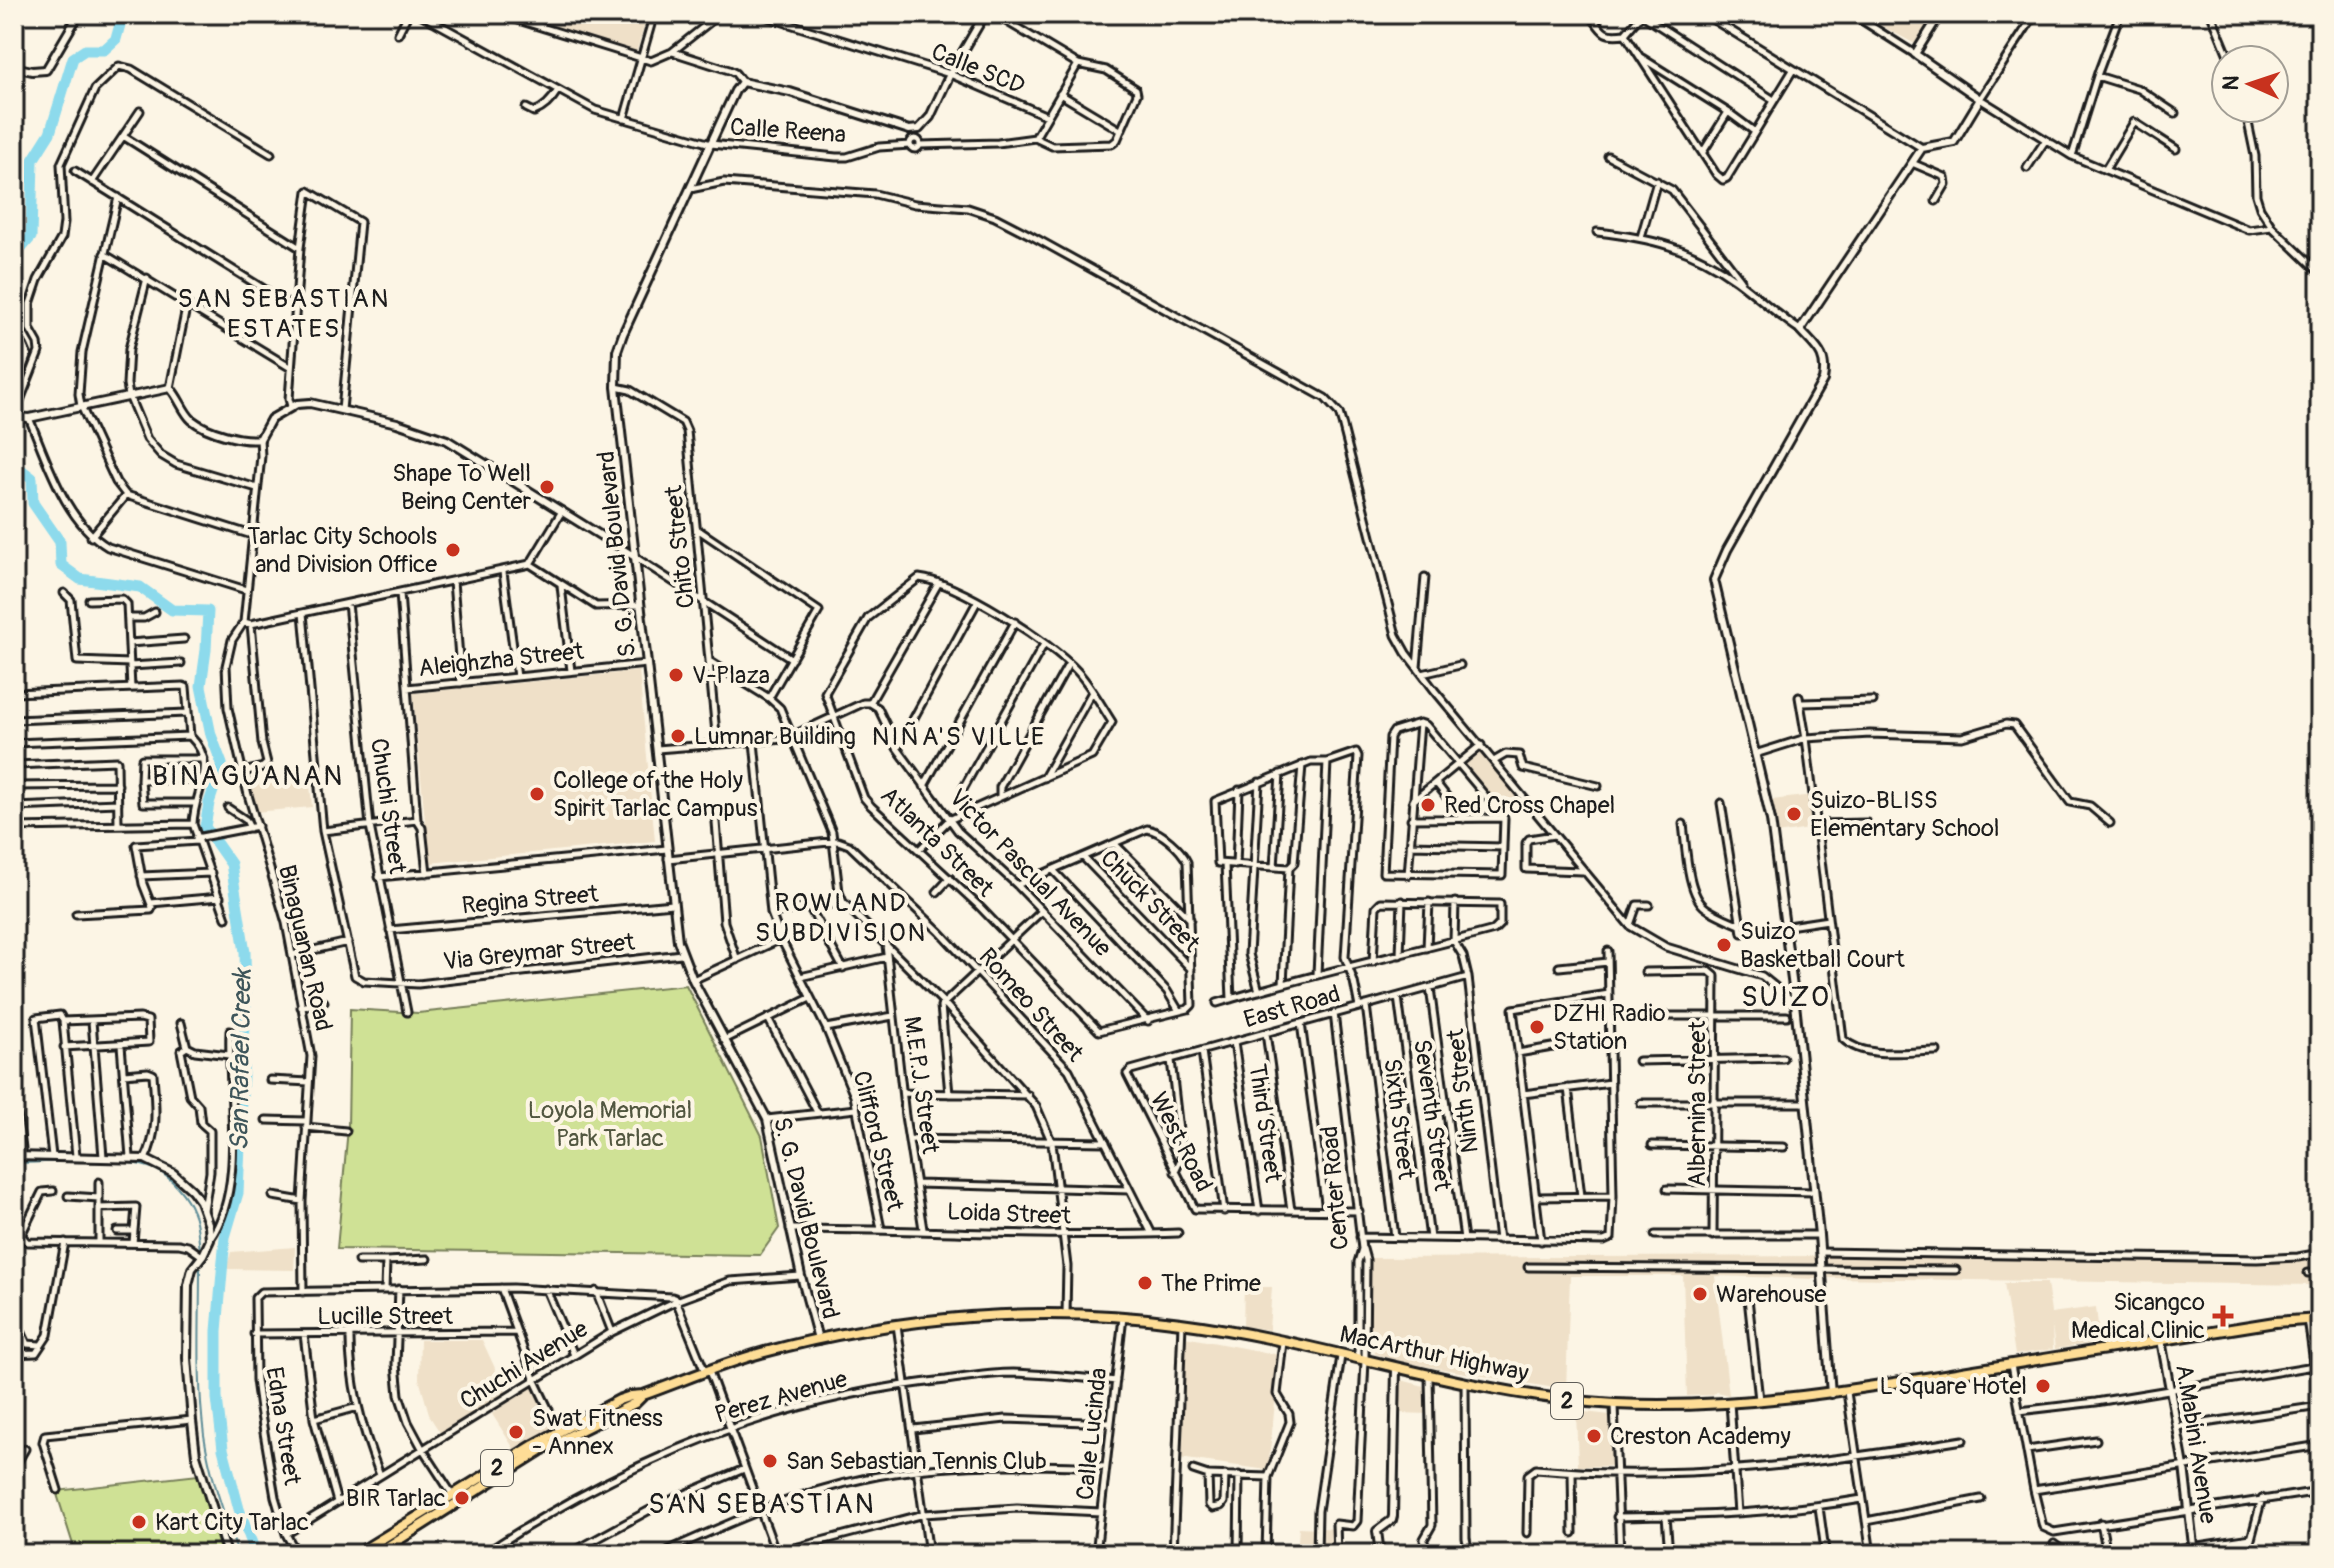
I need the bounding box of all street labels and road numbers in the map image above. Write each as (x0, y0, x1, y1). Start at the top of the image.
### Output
street label: Calle SCD (927, 37, 1029, 101)
street label: Calle Reena (729, 112, 847, 150)
street label: S. G. David Boulevard (592, 450, 642, 658)
street label: Chito Street (659, 484, 701, 610)
street label: Aleighzha Street (417, 637, 585, 683)
street label: Chuchi Street (364, 736, 412, 876)
street label: Atlanta Street (874, 781, 1000, 903)
street label: Victor Pascual Avenue (943, 783, 1117, 963)
street label: Chuck Street (1094, 844, 1206, 958)
street label: Binaguanan Road (272, 862, 338, 1034)
street label: Regina Street (461, 880, 600, 920)
street label: Via Greymar Street (442, 927, 637, 976)
street label: Romeo Street (973, 942, 1090, 1068)
street label: East Road (1240, 979, 1344, 1035)
street label: M.E.P.J. Street (897, 1014, 945, 1156)
street label: Albernina Street (1683, 1021, 1712, 1187)
street label: Ninth Street (1441, 1027, 1485, 1155)
street label: Seventh Street (1407, 1037, 1457, 1193)
street label: Sixth Street (1377, 1057, 1421, 1181)
street label: Third Street (1242, 1062, 1288, 1184)
street label: Clifford Street (847, 1068, 910, 1214)
street label: West Road (1144, 1087, 1218, 1197)
street label: S. G. David Boulevard (767, 1114, 845, 1322)
street label: Center Road (1315, 1125, 1355, 1251)
street label: Loida Street (947, 1197, 1072, 1231)
street label: Lucille Street (317, 1302, 453, 1331)
street label: Chuchi Avenue (455, 1314, 593, 1416)
street label: MacArthur Highway (1337, 1320, 1531, 1388)
street label: A.Mabini Avenue (2169, 1362, 2223, 1526)
street label: Perez Avenue (711, 1364, 851, 1430)
street label: Edna Street (259, 1365, 307, 1487)
street label: Calle Lucinda (1071, 1366, 1113, 1502)
road number: 2 (1551, 1383, 1583, 1419)
road number: 2 (481, 1450, 513, 1486)

